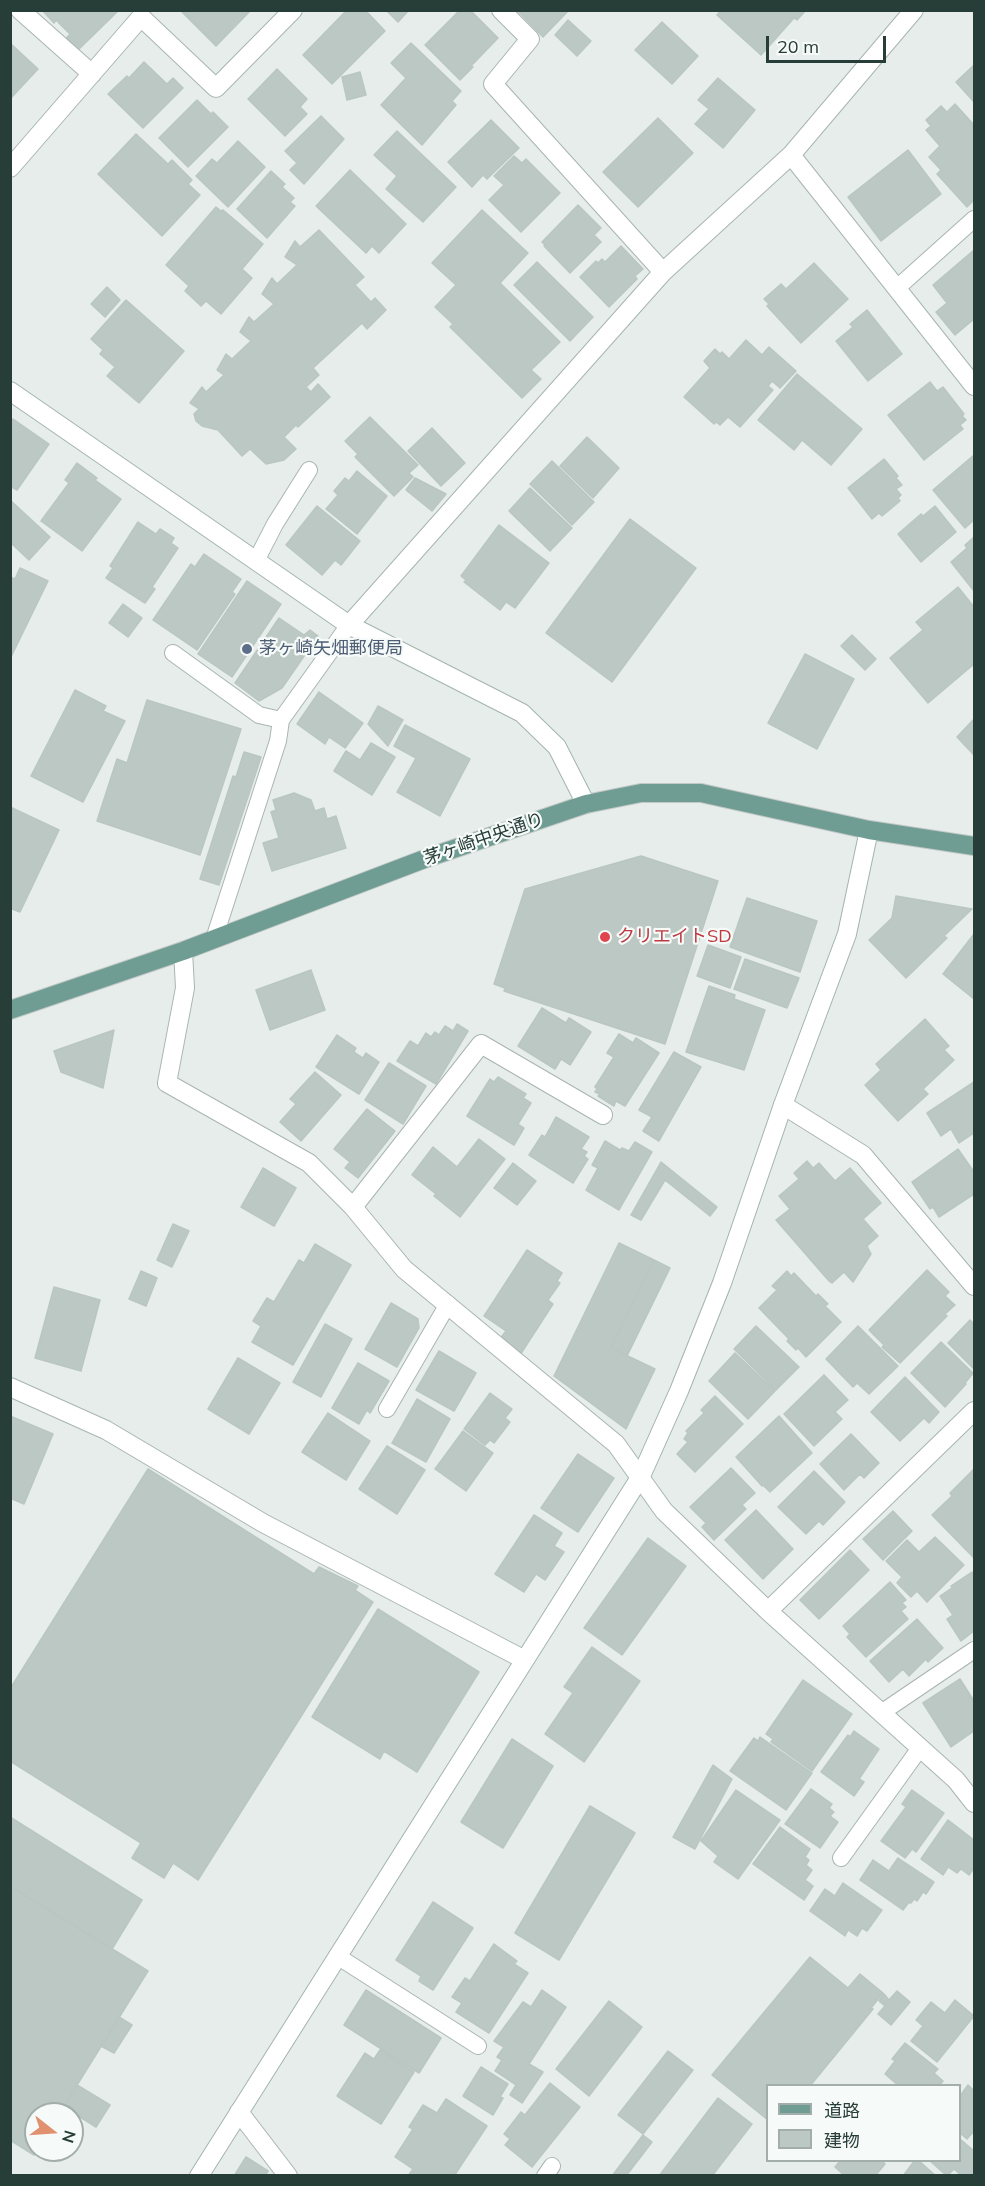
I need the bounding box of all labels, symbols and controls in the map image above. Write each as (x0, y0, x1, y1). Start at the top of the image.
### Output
scale bar (769, 24, 889, 62)
text: 20 m (777, 35, 819, 58)
place label: 茅ヶ崎矢畑郵便局 (259, 638, 403, 660)
marker: 茅ヶ崎矢畑郵便局 (240, 642, 254, 656)
street label: 茅ヶ崎中央通り (421, 808, 547, 870)
place label: クリエイトSD (617, 926, 732, 948)
marker: クリエイトSD (598, 930, 612, 944)
legend (766, 2084, 961, 2162)
text: 道路 (824, 2099, 860, 2122)
north arrow (24, 2102, 84, 2162)
text: N (58, 2128, 81, 2145)
text: 建物 (824, 2129, 860, 2152)

